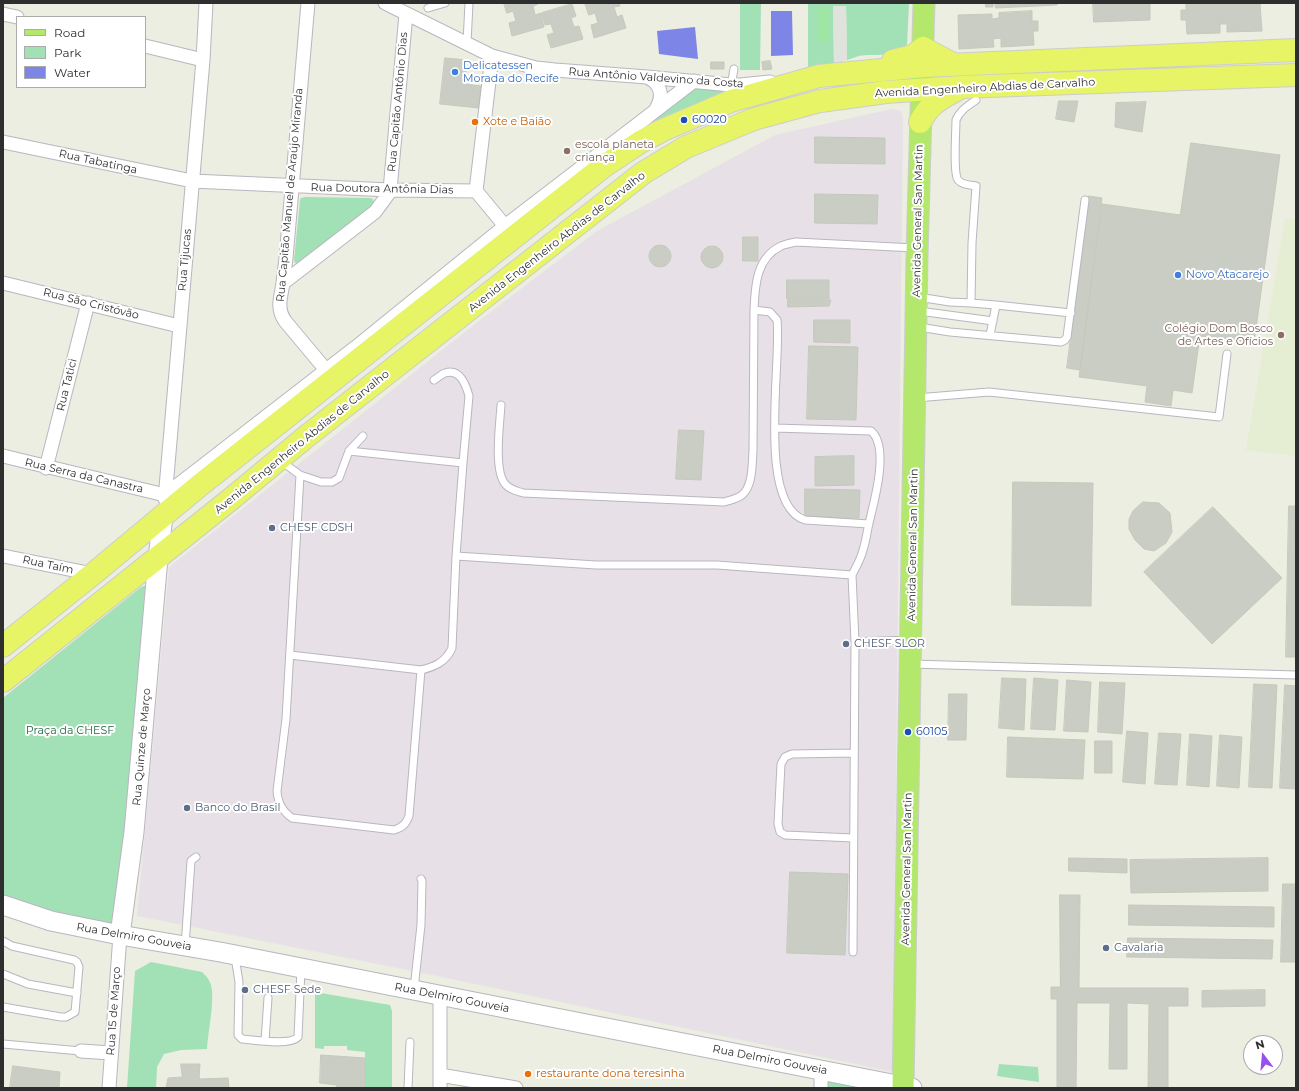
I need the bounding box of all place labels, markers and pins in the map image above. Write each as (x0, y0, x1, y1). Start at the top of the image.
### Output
place label: Delicatessen Morada do Recife (463, 59, 559, 85)
marker: Delicatessen Morada do Recife (450, 67, 460, 77)
place label: 60020 (692, 113, 727, 127)
place label: Xote e Baião (483, 115, 551, 129)
marker: 60020 (679, 115, 689, 125)
marker: Xote e Baião (470, 117, 480, 127)
place label: escola planeta criança (575, 138, 654, 164)
marker: escola planeta criança (562, 146, 572, 156)
place label: Novo Atacarejo (1186, 268, 1269, 282)
marker: Novo Atacarejo (1173, 270, 1183, 280)
place label: Colégio Dom Bosco de Artes e Ofícios (1165, 322, 1273, 348)
marker: Colégio Dom Bosco de Artes e Ofícios (1276, 330, 1286, 340)
place label: CHESF CDSH (280, 521, 353, 535)
marker: CHESF CDSH (267, 523, 277, 533)
place label: CHESF SLOR (854, 637, 925, 651)
marker: CHESF SLOR (841, 639, 851, 649)
place label: 60105 (916, 725, 947, 739)
marker: 60105 (903, 727, 913, 737)
place label: Banco do Brasil (195, 801, 280, 815)
marker: Banco do Brasil (182, 803, 192, 813)
place label: Cavalaria (1114, 941, 1164, 955)
marker: Cavalaria (1101, 943, 1111, 953)
place label: CHESF Sede (253, 983, 321, 997)
marker: CHESF Sede (240, 985, 250, 995)
place label: restaurante dona teresinha (536, 1067, 685, 1081)
marker: restaurante dona teresinha (523, 1069, 533, 1079)

